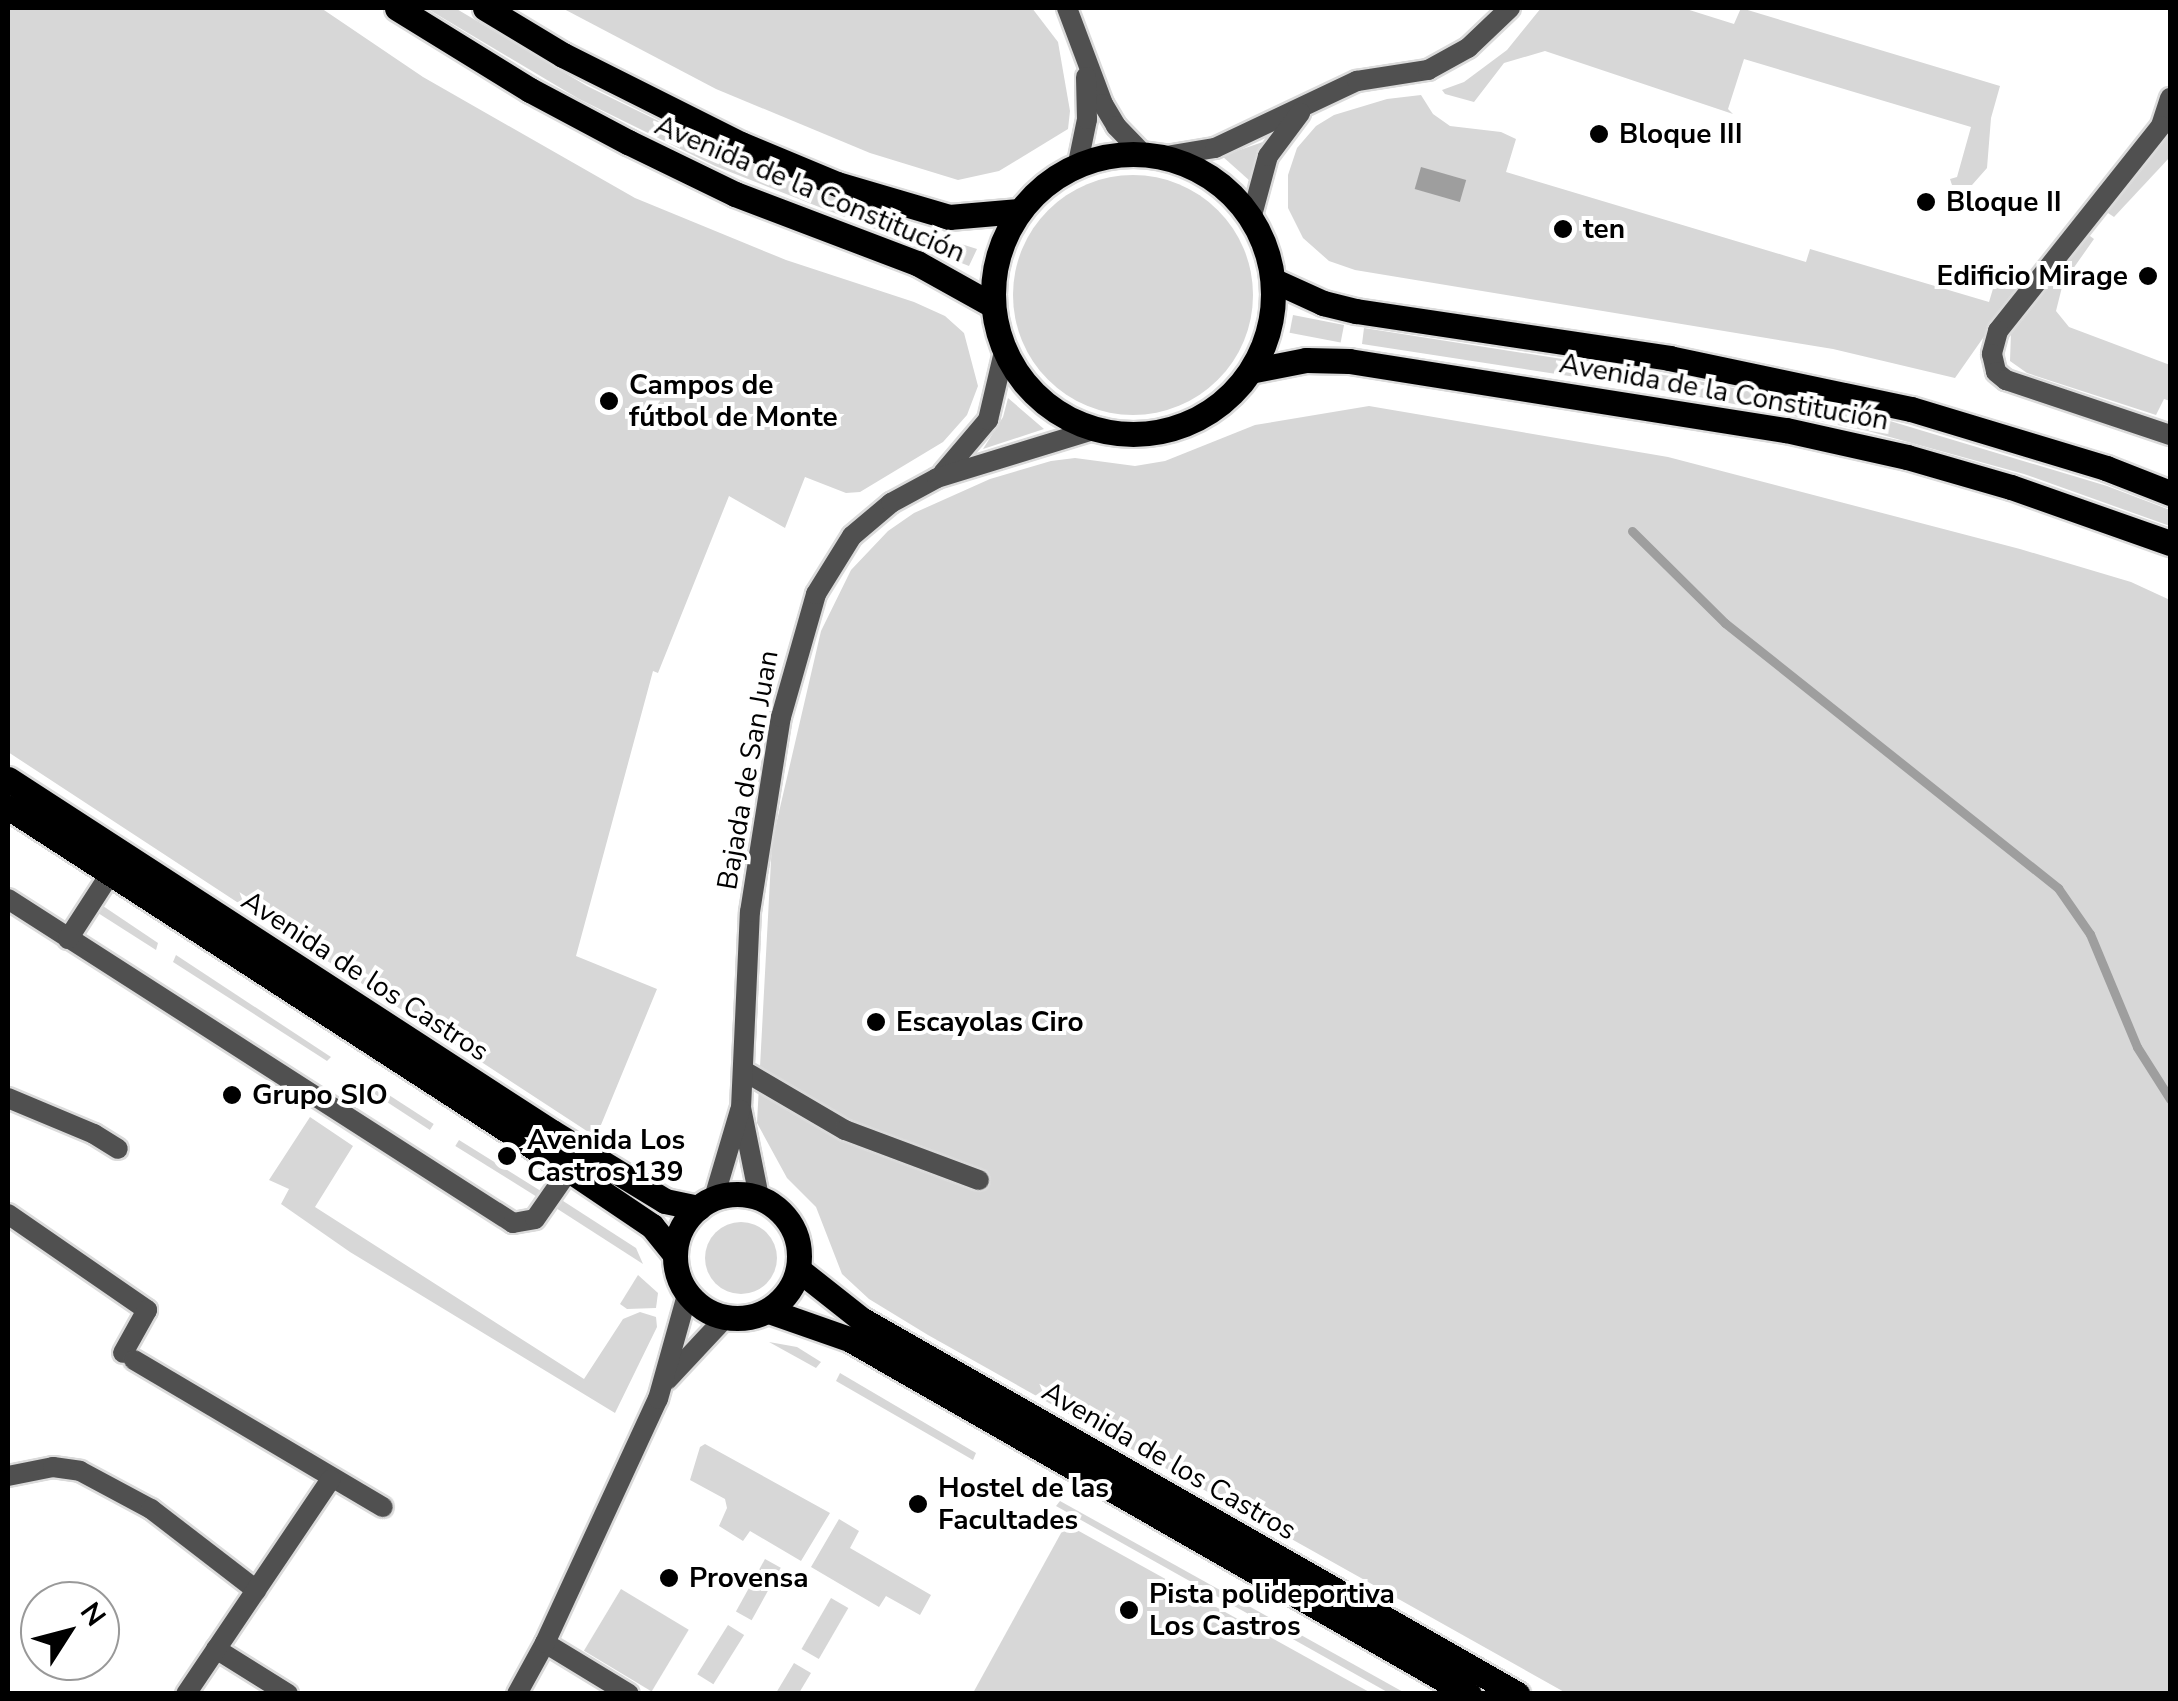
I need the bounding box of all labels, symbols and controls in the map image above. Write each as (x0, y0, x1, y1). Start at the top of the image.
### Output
street label: Avenida de la Constitución (650, 108, 970, 270)
place label: Bloque III (1619, 117, 1743, 151)
marker: Bloque III (1588, 123, 1610, 145)
place label: Bloque II (1946, 185, 2062, 219)
marker: Bloque II (1915, 191, 1937, 213)
place label: ten (1583, 212, 1625, 246)
marker: ten (1552, 218, 1574, 240)
place label: Edificio Mirage (1937, 259, 2128, 293)
marker: Edificio Mirage (2137, 265, 2159, 287)
street label: Avenida de la Constitución (1557, 346, 1891, 438)
place label: Campos de fútbol de Monte (629, 368, 838, 434)
marker: Campos de fútbol de Monte (598, 390, 620, 412)
street label: Bajada de San Juan (710, 648, 786, 892)
street label: Avenida de los Castros (235, 884, 495, 1068)
place label: Escayolas Ciro (896, 1005, 1084, 1039)
marker: Escayolas Ciro (865, 1011, 887, 1033)
place label: Grupo SIO (252, 1078, 388, 1112)
marker: Grupo SIO (221, 1084, 243, 1106)
place label: Avenida Los Castros 139 (527, 1123, 685, 1189)
marker: Avenida Los Castros 139 (496, 1145, 518, 1167)
street label: Avenida de los Castros (1036, 1375, 1302, 1547)
place label: Hostel de las Facultades (938, 1471, 1109, 1537)
marker: Hostel de las Facultades (907, 1493, 929, 1515)
place label: Provensa (689, 1561, 809, 1595)
marker: Provensa (658, 1567, 680, 1589)
place label: Pista polideportiva Los Castros (1149, 1577, 1395, 1643)
north arrow (20, 1581, 120, 1681)
text: N (71, 1595, 114, 1634)
marker: Pista polideportiva Los Castros (1118, 1599, 1140, 1621)

